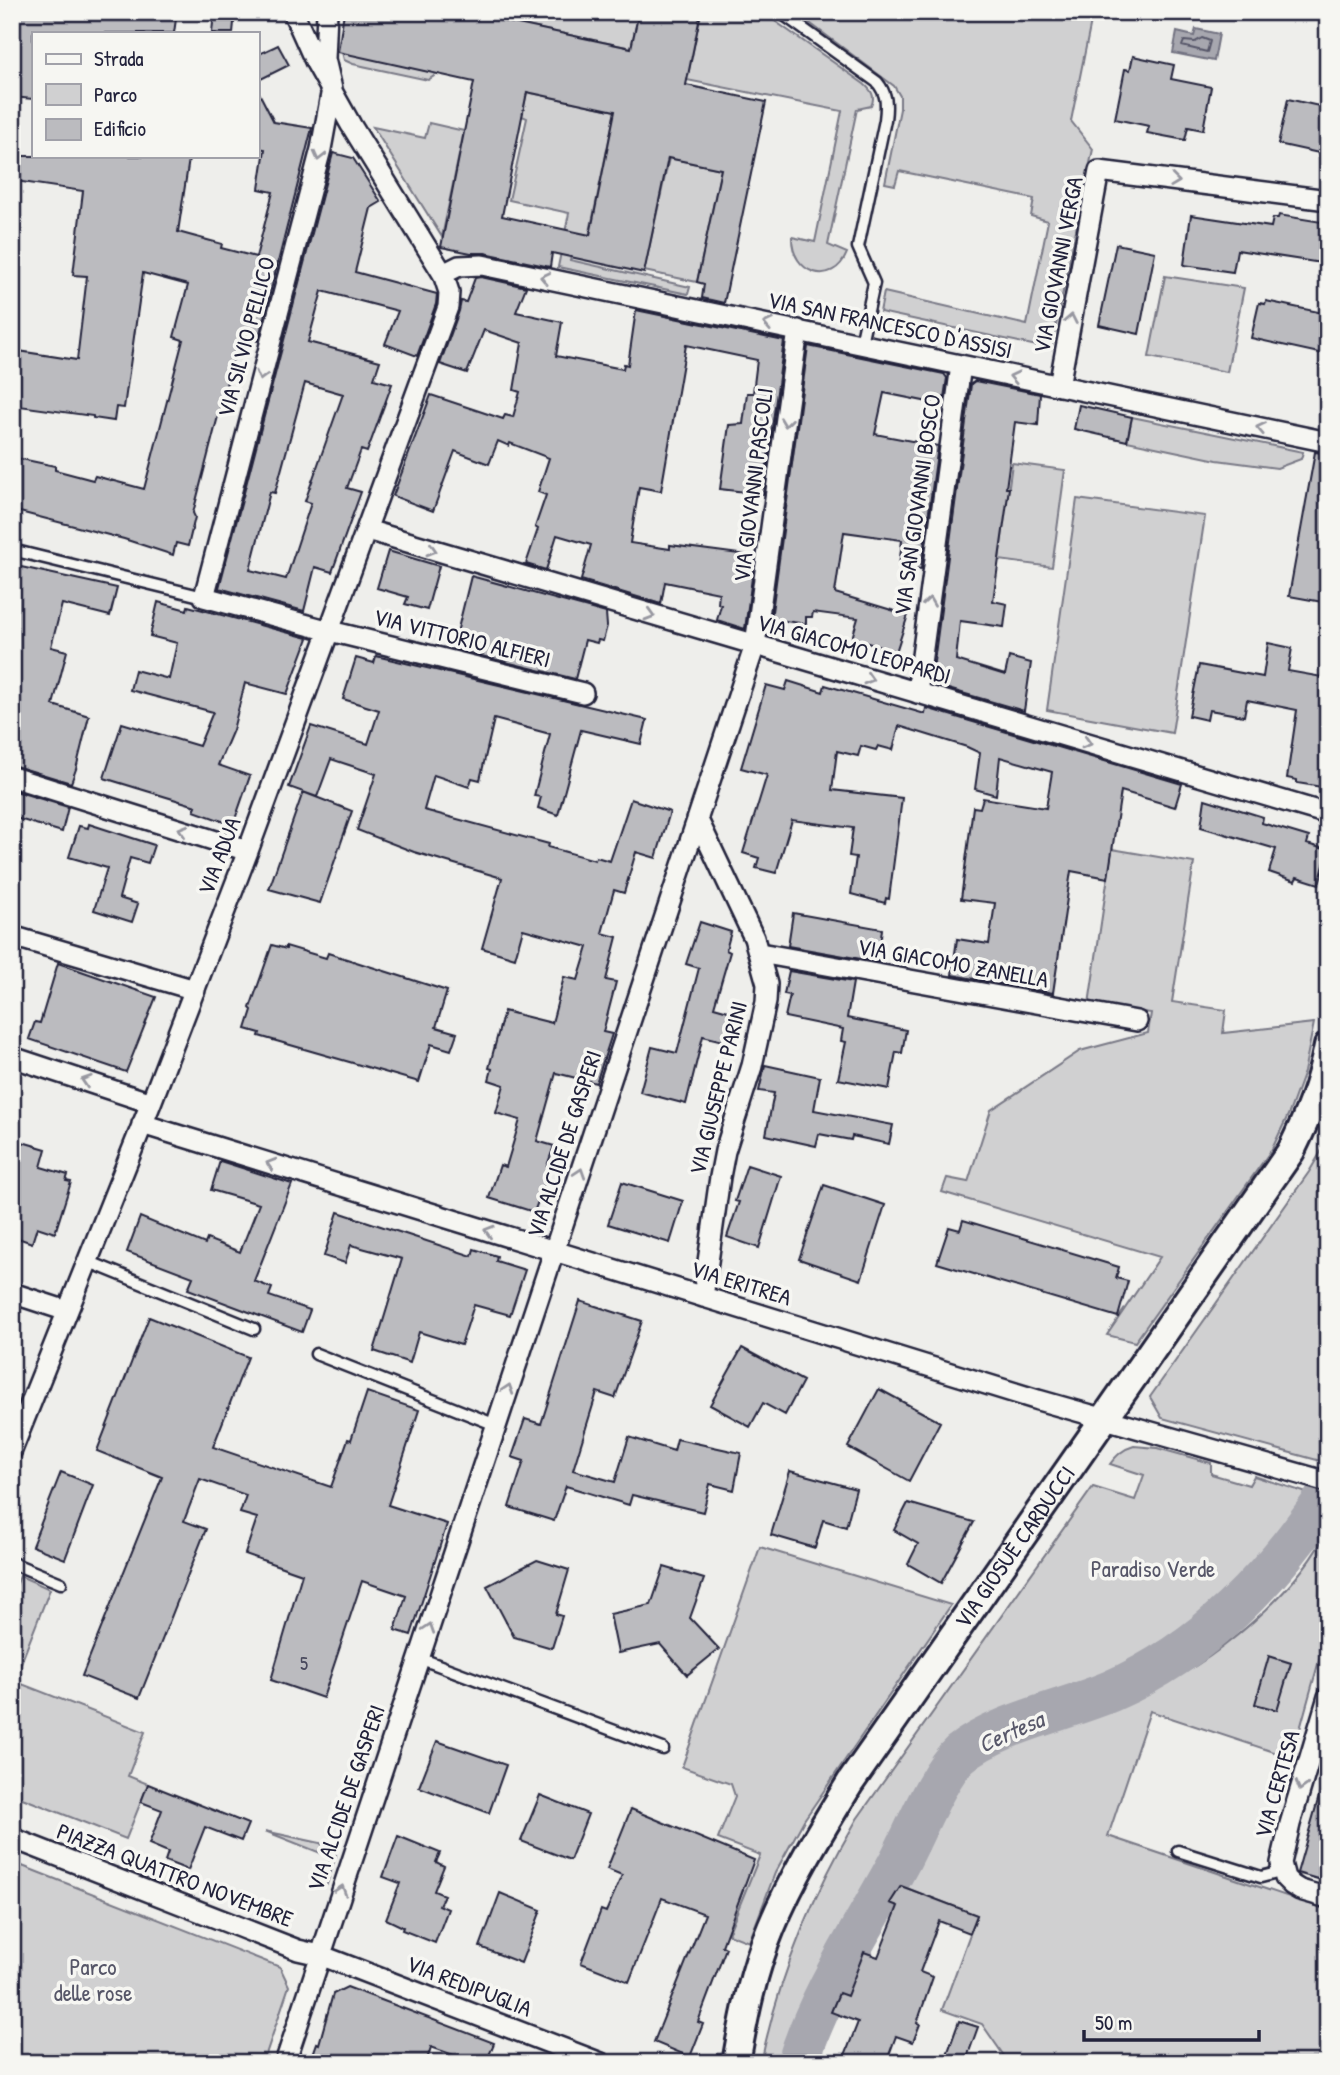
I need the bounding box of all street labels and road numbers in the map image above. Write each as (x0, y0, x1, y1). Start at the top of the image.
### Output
street label: VIA GIOVANNI VERGA (1025, 174, 1090, 356)
street label: VIA SILVIO PELLICO (209, 253, 282, 421)
street label: VIA SAN FRANCESCO D'ASSISI (765, 283, 1015, 366)
street label: VIA GIOVANNI PASCOLI (725, 386, 780, 584)
street label: VIA SAN GIOVANNI BOSCO (886, 392, 947, 618)
street label: VIA VITTORIO ALFIERI (370, 601, 554, 674)
street label: VIA GIACOMO LEOPARDI (754, 606, 955, 691)
street label: VIA ADUA (190, 813, 247, 899)
street label: VIA GIACOMO ZANELLA (855, 930, 1051, 995)
street label: VIA GIUSEPPE PARINI (681, 998, 754, 1178)
street label: VIA ALCIDE DE GASPERI (519, 1046, 608, 1242)
street label: VIA ERITREA (687, 1253, 795, 1312)
street label: VIA GIOSUÈ CARDUCCI (947, 1459, 1082, 1634)
street label: VIA ALCIDE DE GASPERI (299, 1700, 392, 1895)
street label: VIA CERTESA (1246, 1726, 1307, 1841)
street label: PIAZZA QUATTRO NOVEMBRE (53, 1815, 298, 1934)
street label: VIA REDIPUGLIA (402, 1947, 536, 2024)

